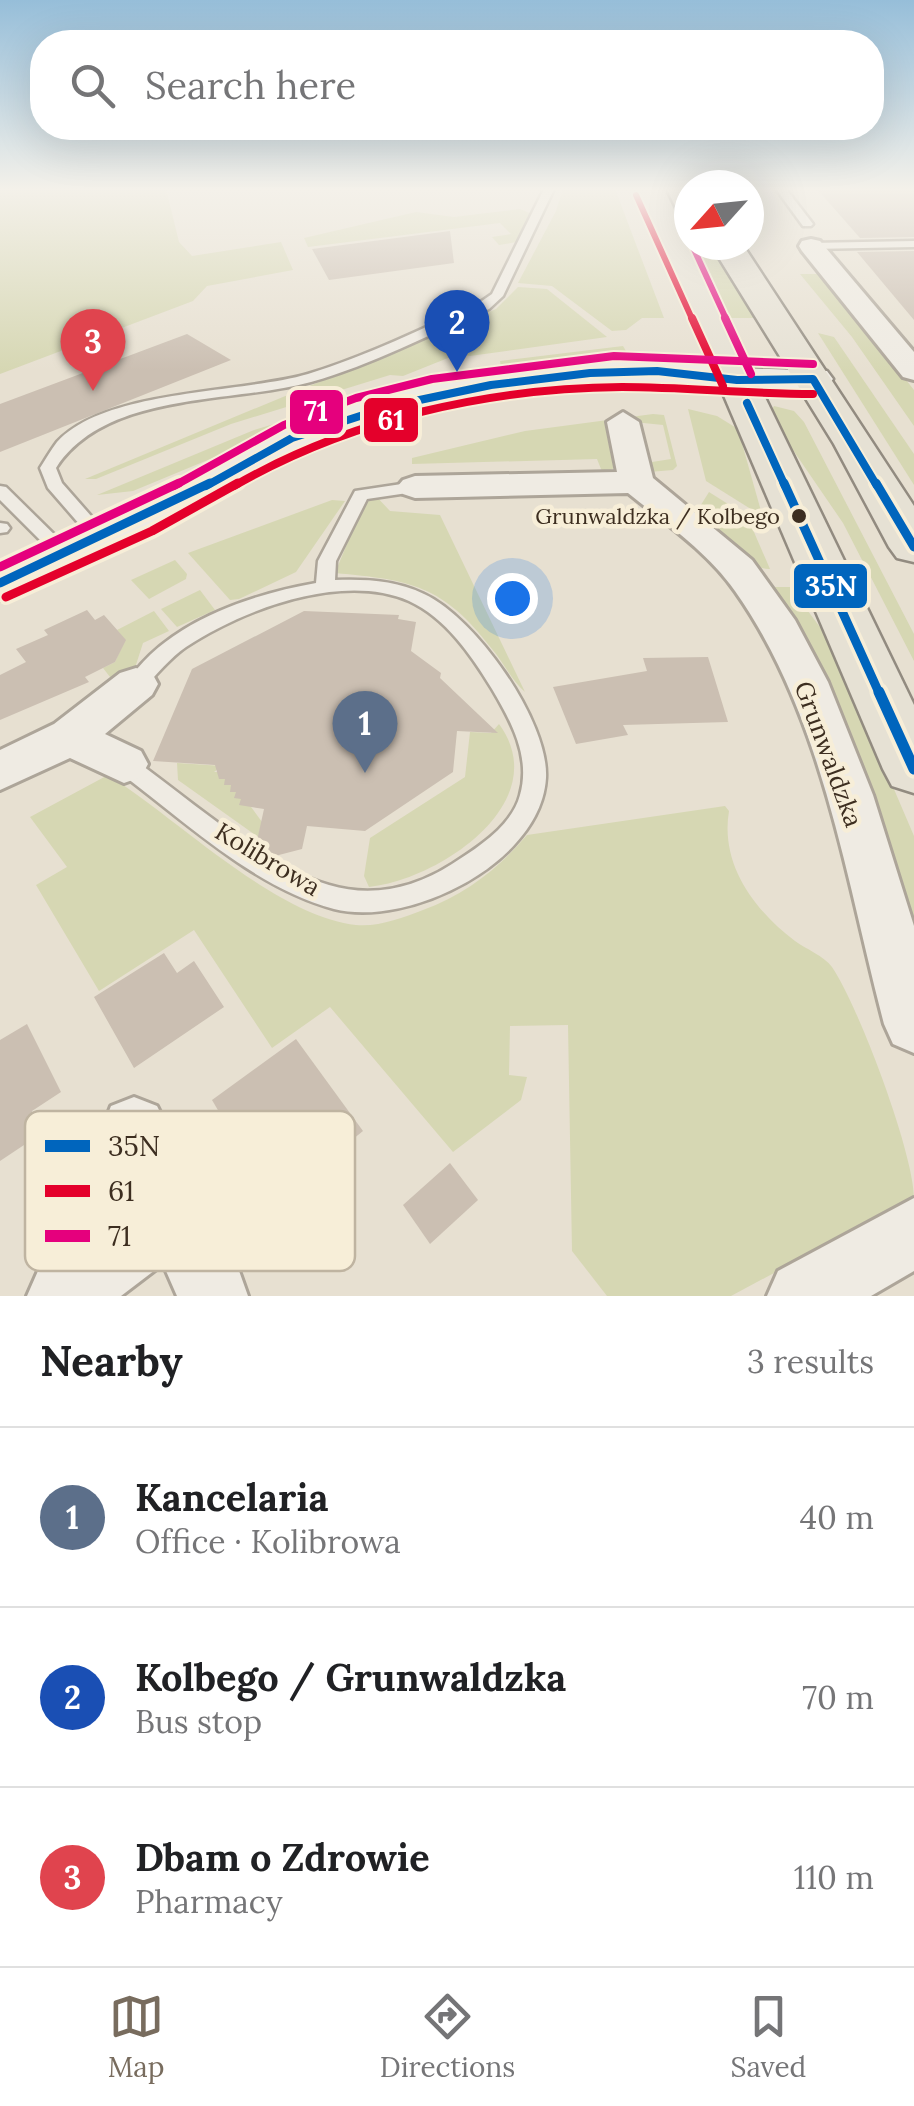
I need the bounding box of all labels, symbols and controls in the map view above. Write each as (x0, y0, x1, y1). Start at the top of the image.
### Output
search box (30, 30, 884, 140)
icon: search (65, 58, 120, 113)
text: Search here (145, 61, 356, 109)
north arrow (674, 170, 764, 260)
pin: 2 (424, 290, 490, 372)
pin: 3 (61, 308, 126, 391)
line badge: 71 (288, 388, 345, 436)
text: 71 (304, 393, 328, 429)
line badge: 61 (362, 396, 420, 444)
text: 61 (377, 402, 405, 438)
place label: Grunwaldzka / Kolbego (535, 502, 780, 530)
marker: Grunwaldzka / Kolbego (789, 506, 809, 526)
line badge: 35N (792, 562, 869, 610)
text: 35N (805, 568, 857, 604)
your location (487, 573, 538, 624)
street label: Grunwaldzka (788, 677, 870, 831)
pin: 1 (332, 690, 398, 773)
street label: Kolibrowa (209, 815, 327, 903)
legend (25, 1111, 355, 1271)
text: 35N (108, 1128, 160, 1164)
text: 61 (108, 1173, 134, 1209)
text: 71 (108, 1218, 131, 1254)
text: Nearby (40, 1334, 183, 1388)
text: 3 results (747, 1341, 874, 1382)
text: Kancelaria (135, 1473, 329, 1521)
text: 1 (66, 1497, 79, 1538)
text: 40 m (800, 1497, 874, 1538)
text: Office · Kolibrowa (135, 1521, 401, 1562)
text: Kolbego / Grunwaldzka (135, 1653, 566, 1701)
text: 2 (64, 1677, 81, 1718)
text: 70 m (802, 1677, 874, 1718)
text: Bus stop (135, 1701, 262, 1742)
text: Dbam o Zdrowie (135, 1833, 430, 1881)
text: 3 (64, 1857, 81, 1898)
text: 110 m (794, 1857, 874, 1898)
text: Pharmacy (135, 1881, 283, 1922)
tab: Map (108, 1989, 165, 2085)
tab: Directions (380, 1989, 515, 2085)
tab: Saved (731, 1989, 806, 2085)

